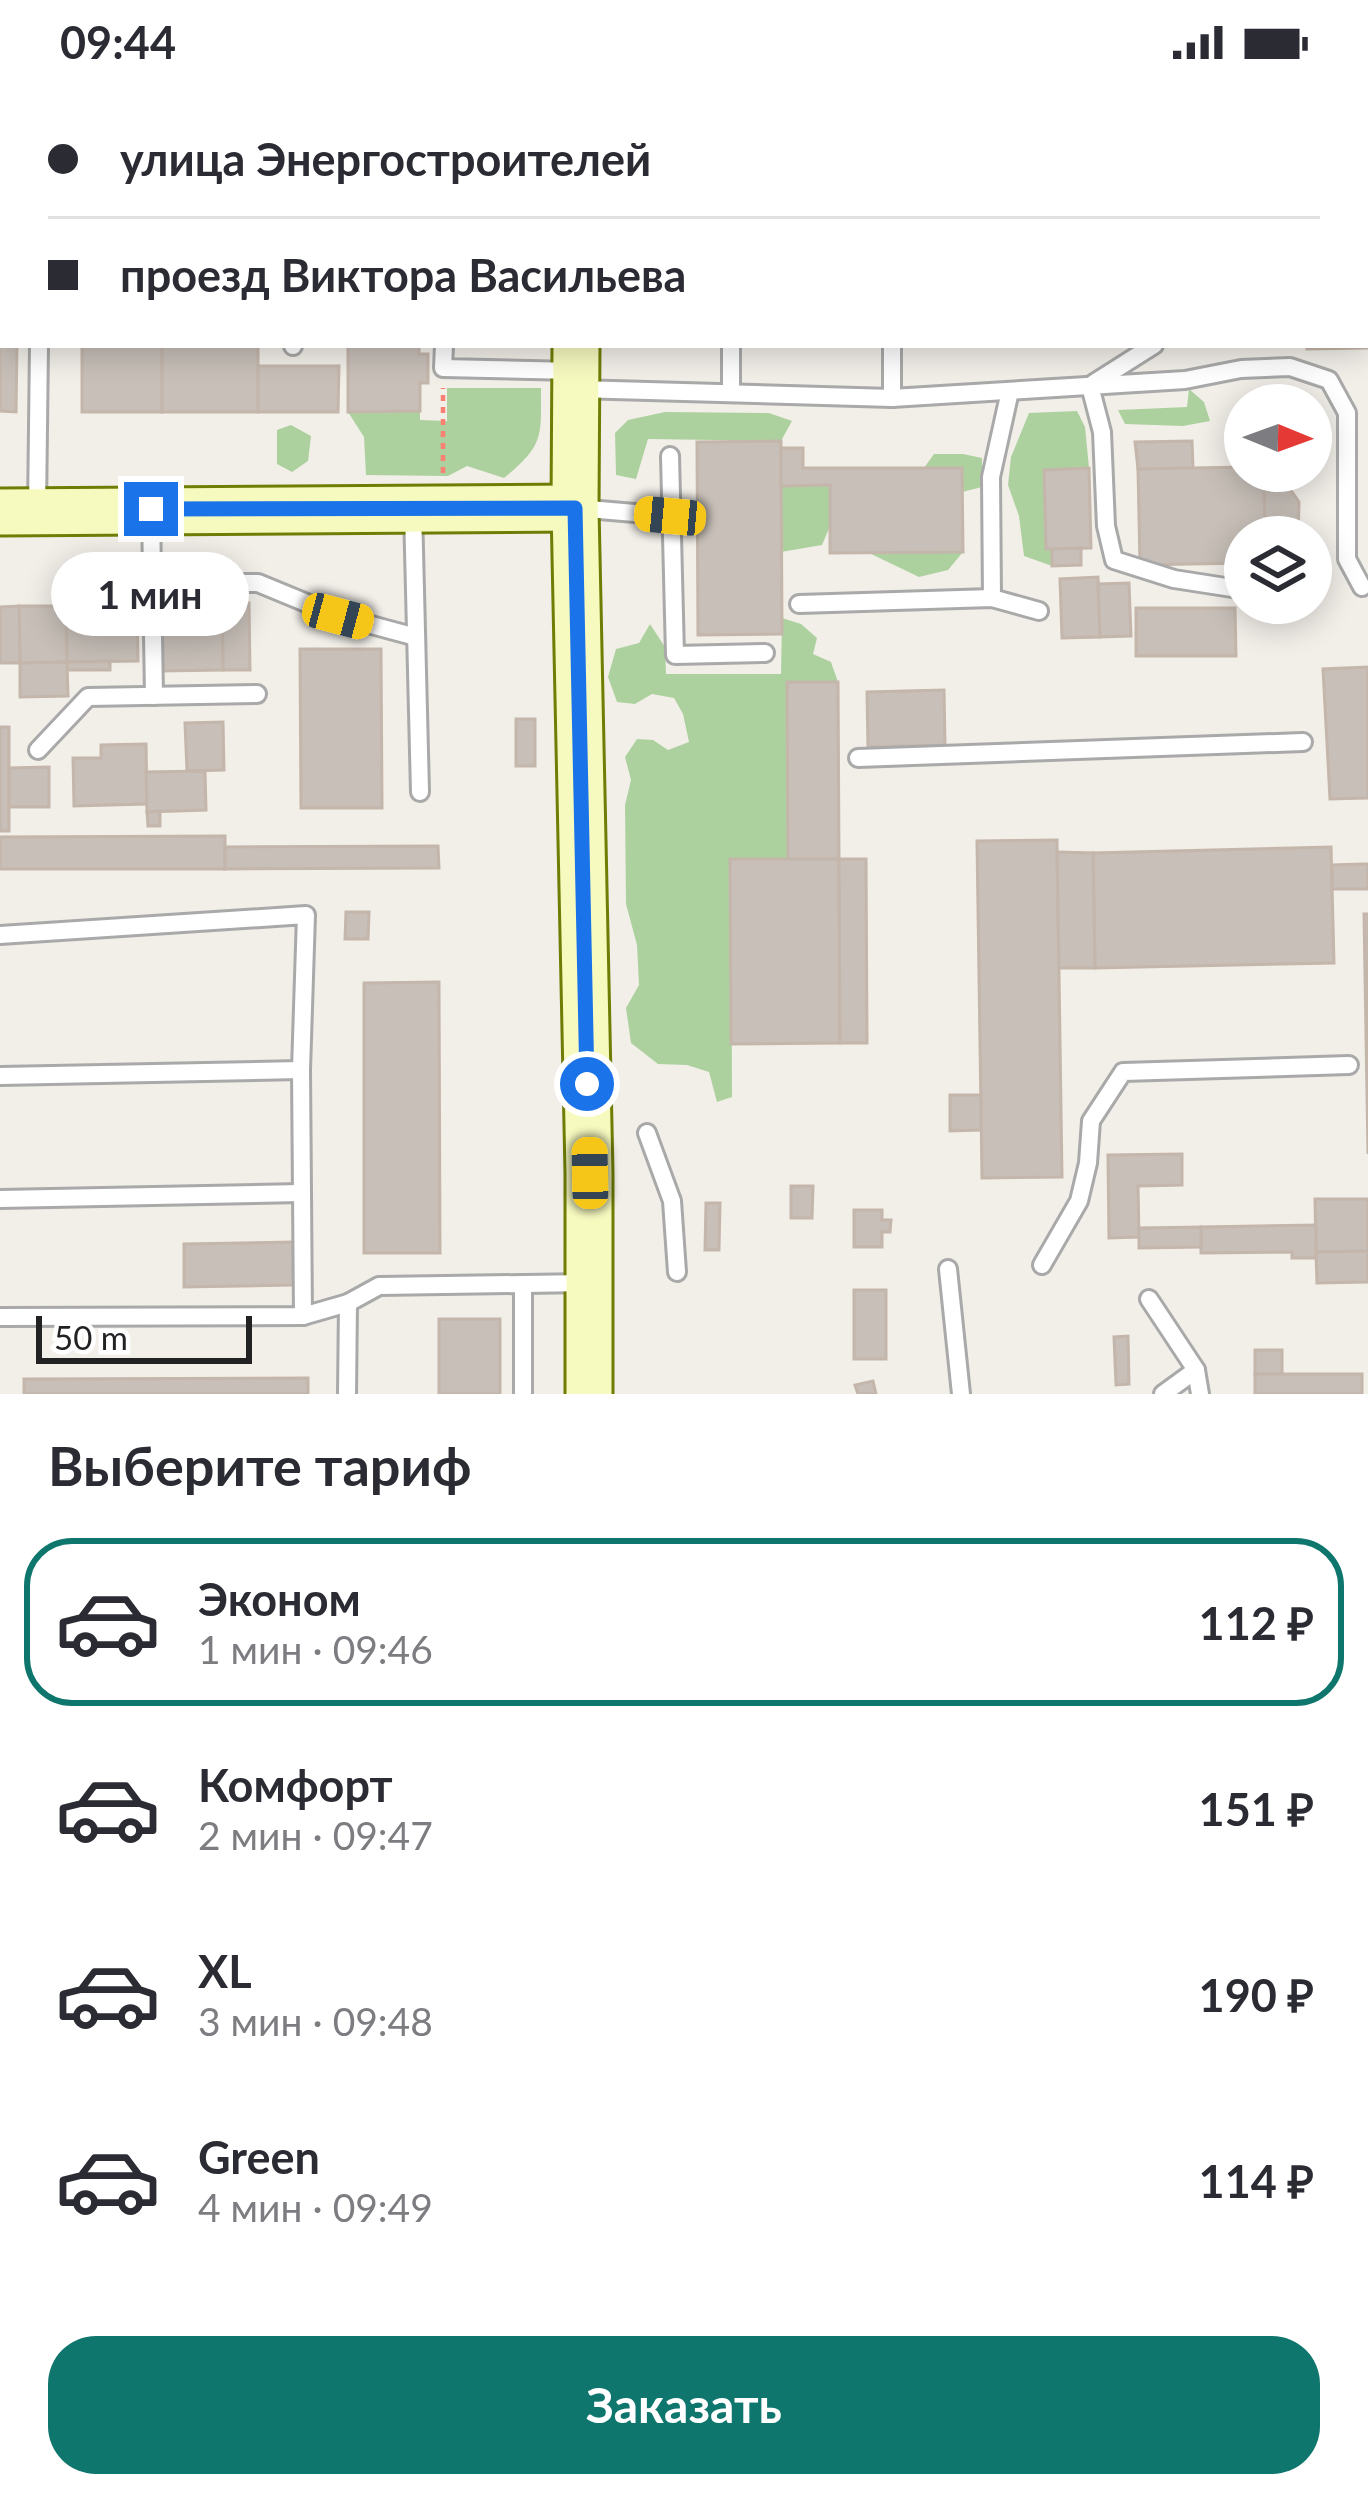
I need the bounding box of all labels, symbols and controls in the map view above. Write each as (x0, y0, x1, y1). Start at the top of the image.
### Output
text: 09:44 (60, 15, 176, 69)
text: улица Энергостроителей (120, 132, 651, 186)
text: проезд Виктора Васильева (120, 248, 686, 302)
north arrow (1224, 384, 1332, 492)
map controls (1224, 384, 1332, 624)
route end (124, 482, 178, 536)
car (633, 495, 707, 537)
button: layers (1224, 516, 1332, 624)
callout: 1 мин (52, 551, 250, 635)
text: 1 мин (98, 571, 203, 617)
car (299, 589, 377, 643)
route start (560, 1057, 614, 1111)
car (571, 1137, 609, 1209)
scale bar (36, 1310, 252, 1363)
text: 50 m (54, 1317, 128, 1357)
text: Выберите тариф (48, 1433, 471, 1498)
icon: car (54, 1568, 162, 1676)
text: Эконом (198, 1572, 361, 1626)
text: 112 ₽ (1199, 1596, 1314, 1650)
text: 1 мин · 09:46 (198, 1626, 433, 1672)
icon: car (54, 1754, 162, 1862)
text: Комфорт (198, 1758, 393, 1812)
text: 151 ₽ (1199, 1782, 1314, 1836)
text: 2 мин · 09:47 (198, 1812, 433, 1858)
icon: car (54, 1940, 162, 2048)
text: XL (198, 1944, 252, 1998)
text: 190 ₽ (1199, 1968, 1314, 2022)
text: 3 мин · 09:48 (198, 1998, 433, 2044)
icon: car (54, 2126, 162, 2234)
text: Green (198, 2130, 320, 2184)
text: 114 ₽ (1199, 2154, 1314, 2208)
text: 4 мин · 09:49 (198, 2184, 433, 2230)
button: Заказать (48, 2336, 1320, 2474)

